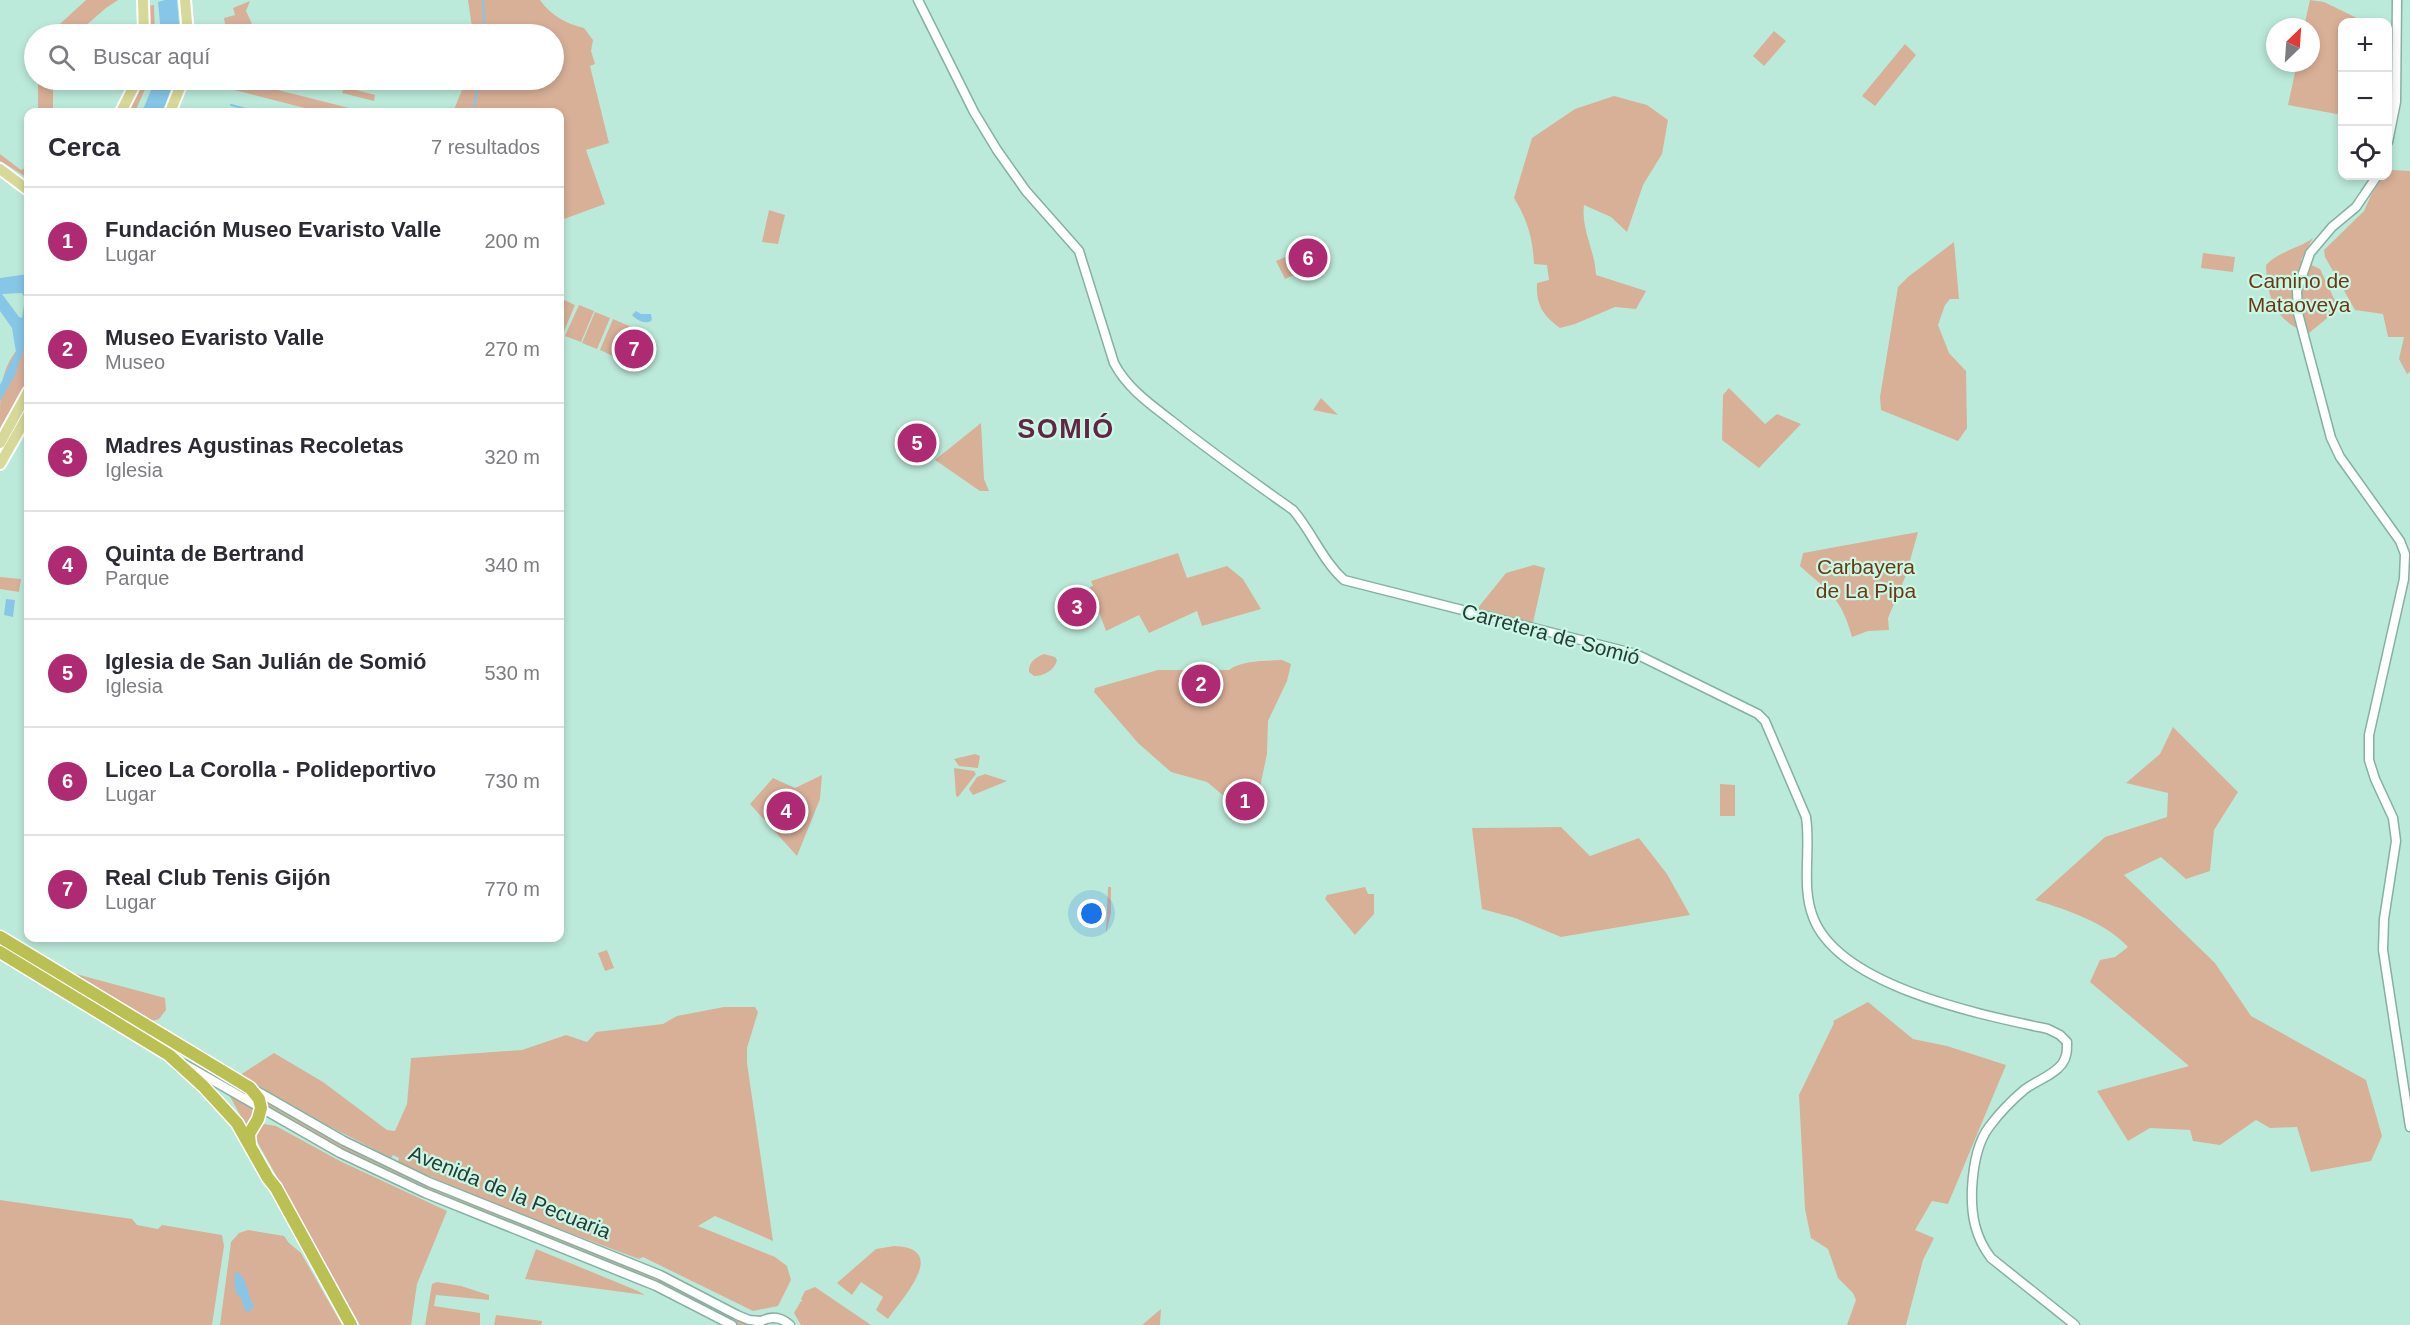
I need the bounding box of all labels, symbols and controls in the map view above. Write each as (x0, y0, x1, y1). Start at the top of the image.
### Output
north arrow (2266, 18, 2320, 72)
map controls (2338, 18, 2392, 180)
button: + (2338, 18, 2392, 72)
search box (24, 24, 564, 90)
icon: search (45, 41, 78, 74)
text: Buscar aquí (93, 44, 210, 69)
button: − (2338, 72, 2392, 126)
button: locate (2338, 126, 2392, 180)
text: Cerca (48, 132, 120, 162)
text: 7 resultados (431, 136, 540, 158)
text: Fundación Museo Evaristo Valle (105, 217, 441, 242)
text: 1 (62, 230, 73, 252)
text: 200 m (484, 230, 540, 252)
pin: 6 (1288, 236, 1328, 280)
text: Lugar (105, 243, 156, 265)
park label: Camino de Mataoveya (2248, 269, 2351, 316)
text: Museo Evaristo Valle (105, 325, 324, 350)
pin: 7 (614, 326, 654, 372)
text: 2 (62, 338, 73, 360)
text: 270 m (484, 338, 540, 360)
text: Museo (105, 351, 165, 373)
district label: SOMIÓ (1017, 413, 1115, 444)
pin: 5 (898, 420, 936, 466)
text: Madres Agustinas Recoletas (105, 433, 404, 458)
text: 3 (62, 446, 73, 468)
text: 320 m (484, 446, 540, 468)
text: Iglesia (105, 459, 163, 481)
text: Quinta de Bertrand (105, 541, 304, 566)
text: 4 (62, 554, 73, 576)
text: 340 m (484, 554, 540, 576)
park label: Carbayera de La Pipa (1816, 555, 1917, 602)
text: Parque (105, 567, 170, 589)
pin: 3 (1058, 584, 1096, 630)
street label: Carretera de Somió (1460, 599, 1642, 669)
text: Iglesia de San Julián de Somió (105, 649, 427, 674)
text: 5 (62, 662, 73, 684)
text: 530 m (484, 662, 540, 684)
pin: 2 (1182, 662, 1220, 706)
text: Iglesia (105, 675, 163, 697)
text: Liceo La Corolla - Polideportivo (105, 757, 436, 782)
text: 6 (62, 770, 73, 792)
text: 730 m (484, 770, 540, 792)
pin: 1 (1226, 778, 1264, 824)
text: Lugar (105, 783, 156, 805)
pin: 4 (766, 788, 806, 834)
text: Real Club Tenis Gijón (105, 865, 331, 890)
text: 7 (62, 878, 73, 900)
text: 770 m (484, 878, 540, 900)
text: Lugar (105, 891, 156, 913)
your location (1077, 899, 1106, 928)
street label: Avenida de la Pecuaria (406, 1141, 615, 1243)

